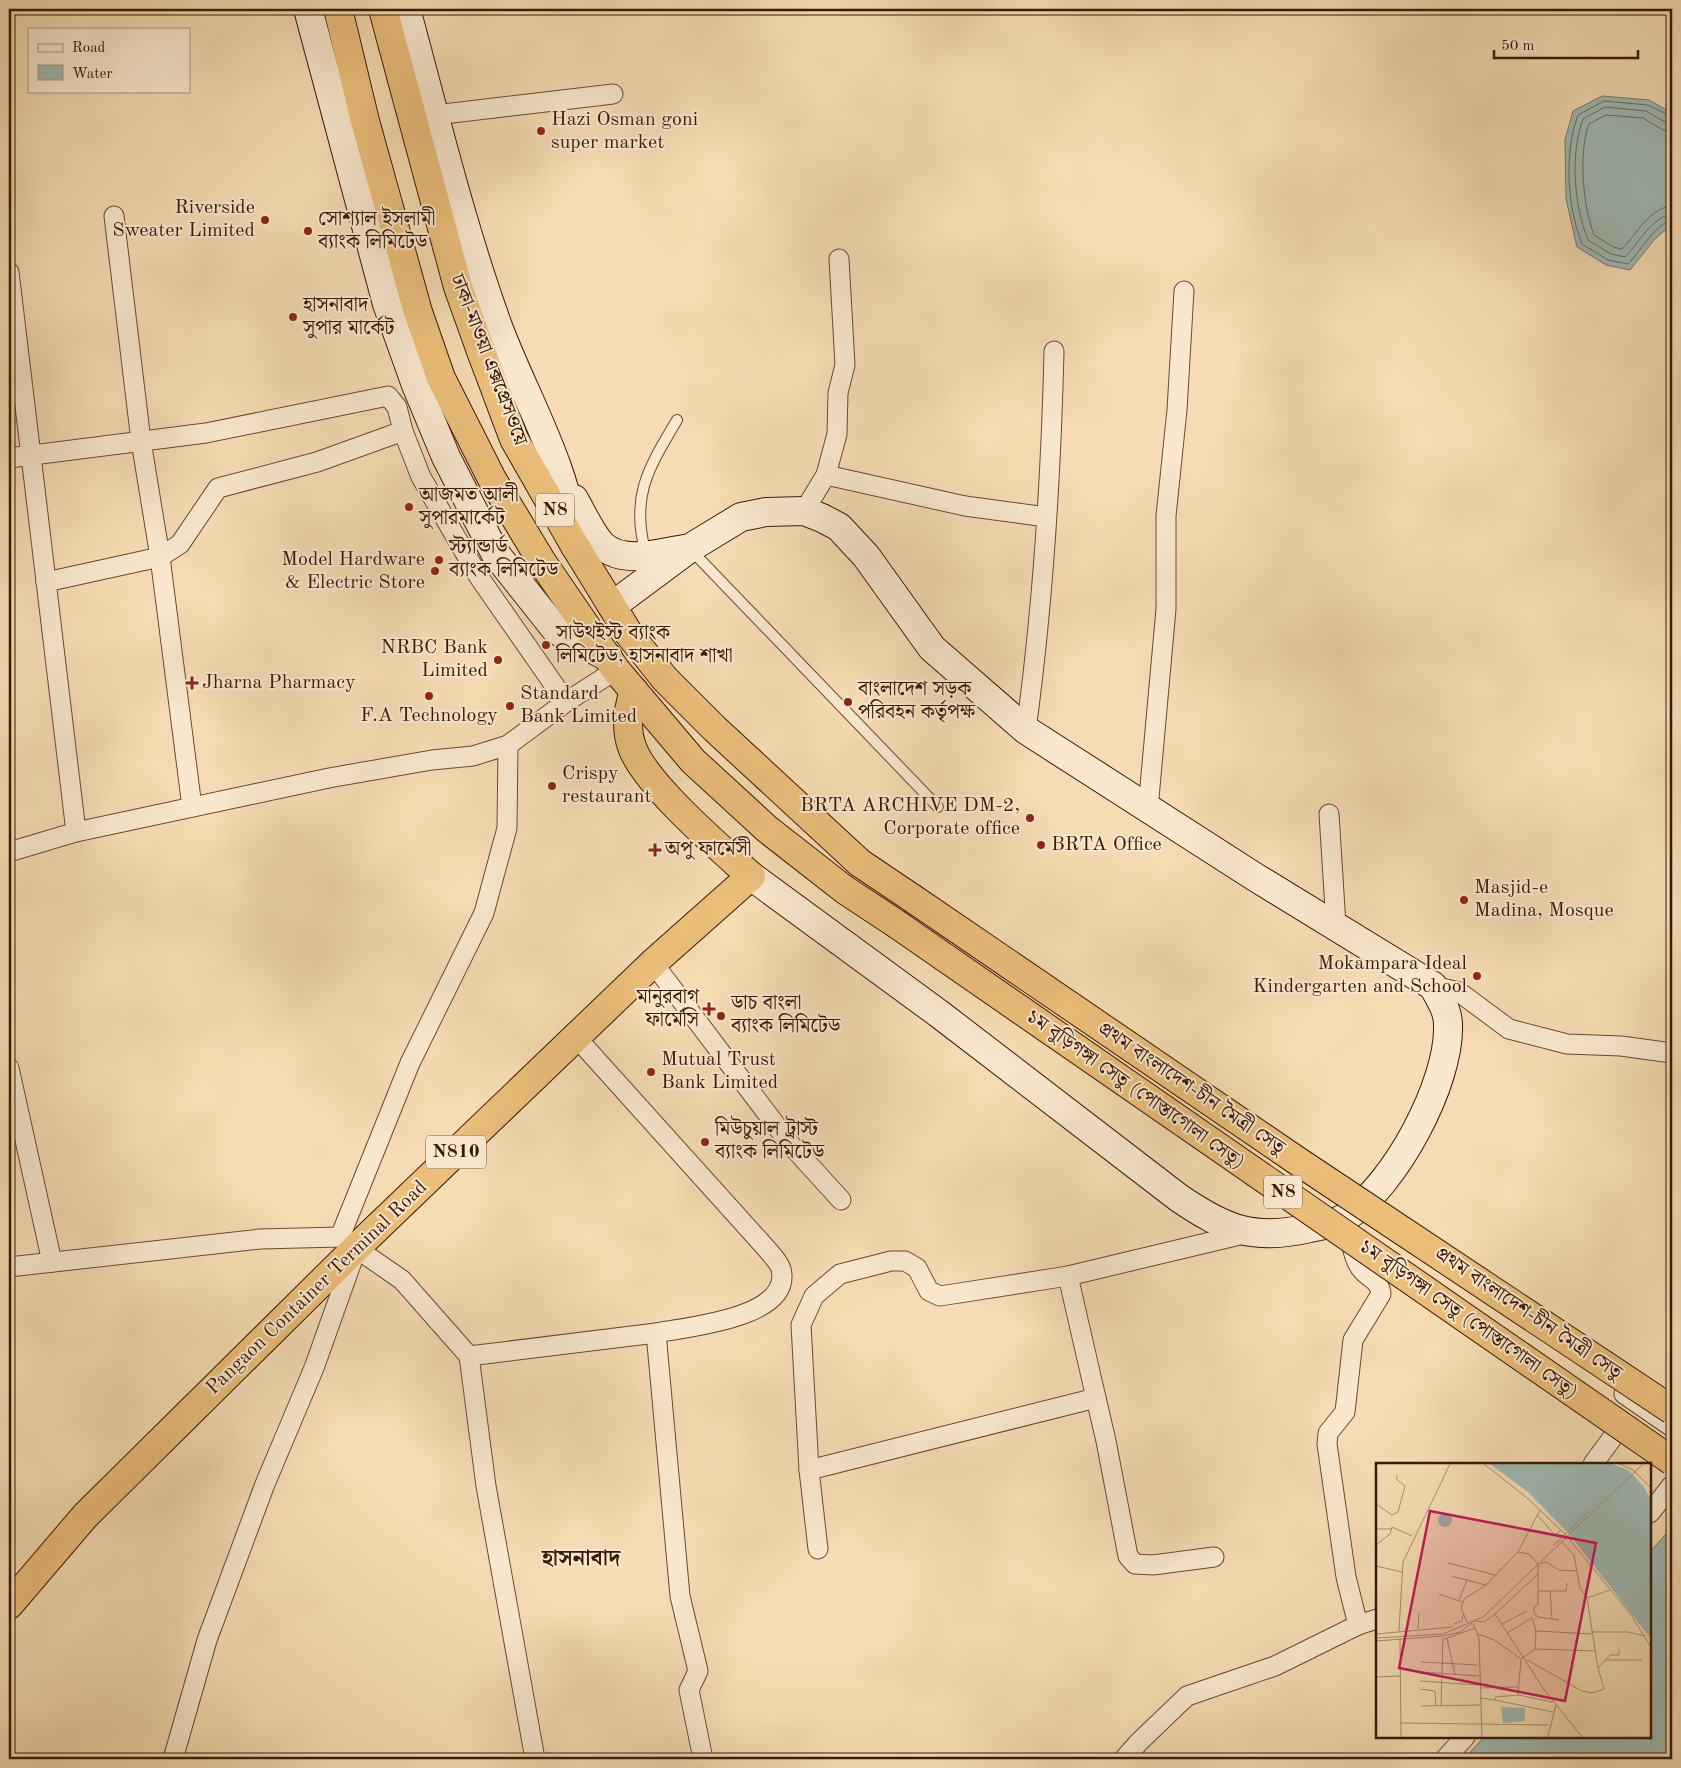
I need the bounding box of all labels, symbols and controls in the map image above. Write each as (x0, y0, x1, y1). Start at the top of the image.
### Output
legend (28, 28, 190, 92)
scale bar (1494, 28, 1637, 60)
text: 50 m (1501, 39, 1535, 54)
text: Road (72, 41, 106, 56)
text: Water (72, 67, 113, 82)
place label: Hazi Osman goni super market (551, 110, 698, 153)
marker: Hazi Osman goni super market (535, 125, 547, 137)
place label: Riverside Sweater Limited (112, 198, 255, 241)
place label: সোশ্যাল ইসলামী ব্যাংক লিমিটেড (317, 206, 435, 253)
marker: Riverside Sweater Limited (259, 214, 271, 226)
marker: সোশ্যাল ইসলামী ব্যাংক লিমিটেড (302, 225, 314, 237)
street label: ঢাকা-মাওয়া এক্সপ্রেসওয়ে (446, 271, 530, 449)
place label: হাসনাবাদ সুপার মার্কেট (302, 296, 396, 340)
marker: হাসনাবাদ সুপার মার্কেট (287, 311, 299, 323)
place label: আজমত আলী সুপারমার্কেট (418, 482, 519, 530)
road number: N8 (536, 494, 574, 526)
marker: আজমত আলী সুপারমার্কেট (403, 501, 415, 513)
place label: স্ট্যান্ডার্ড ব্যাংক লিমিটেড (448, 534, 559, 581)
place label: Model Hardware & Electric Store (281, 550, 425, 593)
marker: স্ট্যান্ডার্ড ব্যাংক লিমিটেড (433, 554, 445, 566)
marker: Model Hardware & Electric Store (429, 565, 441, 577)
place label: সাউথইস্ট ব্যাংক লিমিটেড, হাসনাবাদ শাখা (555, 619, 733, 667)
place label: NRBC Bank Limited (381, 638, 488, 681)
marker: সাউথইস্ট ব্যাংক লিমিটেড, হাসনাবাদ শাখা (540, 639, 552, 651)
marker: NRBC Bank Limited (492, 654, 504, 666)
place label: Jharna Pharmacy (202, 673, 356, 693)
marker: Jharna Pharmacy (186, 677, 198, 689)
place label: বাংলাদেশ সড়ক পরিবহন কর্তৃপক্ষ (857, 680, 976, 723)
place label: Standard Bank Limited (520, 684, 637, 727)
marker: F.A Technology (423, 690, 435, 702)
marker: বাংলাদেশ সড়ক পরিবহন কর্তৃপক্ষ (842, 696, 854, 708)
marker: Standard Bank Limited (504, 700, 516, 712)
place label: F.A Technology (360, 706, 498, 726)
place label: Crispy restaurant (562, 764, 652, 807)
marker: Crispy restaurant (546, 780, 558, 792)
place label: BRTA ARCHIVE DM-2, Corporate office (800, 796, 1020, 839)
marker: BRTA ARCHIVE DM-2, Corporate office (1024, 812, 1036, 824)
place label: BRTA Office (1051, 835, 1162, 855)
place label: অপু ফার্মেসী (664, 836, 751, 861)
marker: BRTA Office (1035, 839, 1047, 851)
marker: অপু ফার্মেসী (649, 844, 661, 856)
place label: Masjid-e Madina, Mosque (1474, 878, 1614, 921)
marker: Masjid-e Madina, Mosque (1458, 894, 1470, 906)
place label: Mokampara Ideal Kindergarten and School (1252, 954, 1467, 997)
marker: Mokampara Ideal Kindergarten and School (1471, 970, 1483, 982)
place label: মানুরবাগ ফার্মেসি (636, 988, 700, 1031)
place label: ডাচ বাংলা ব্যাংক লিমিটেড (730, 994, 841, 1037)
marker: মানুরবাগ ফার্মেসি (703, 1003, 715, 1015)
street label: ১ম বুড়িগঙ্গা সেতু (পোস্তাগোলা সেতু) (1021, 1003, 1250, 1174)
marker: ডাচ বাংলা ব্যাংক লিমিটেড (715, 1010, 727, 1022)
street label: প্রথম বাংলাদেশ-চীন মৈত্রী সেতু (1093, 1015, 1292, 1161)
place label: Mutual Trust Bank Limited (661, 1050, 778, 1093)
marker: Mutual Trust Bank Limited (645, 1066, 657, 1078)
place label: মিউচুয়াল ট্রাস্ট ব্যাংক লিমিটেড (714, 1115, 825, 1163)
road number: N810 (426, 1136, 486, 1168)
marker: মিউচুয়াল ট্রাস্ট ব্যাংক লিমিটেড (699, 1136, 711, 1148)
road number: N8 (1264, 1176, 1302, 1208)
street label: Pangaon Container Terminal Road (203, 1177, 431, 1399)
street label: ১ম বুড়িগঙ্গা সেতু (পোস্তাগোলা সেতু) (1354, 1233, 1583, 1404)
street label: প্রথম বাংলাদেশ-চীন মৈত্রী সেতু (1430, 1240, 1629, 1386)
inset map (1376, 1463, 1651, 1738)
district label: হাসনাবাদ (541, 1548, 621, 1570)

